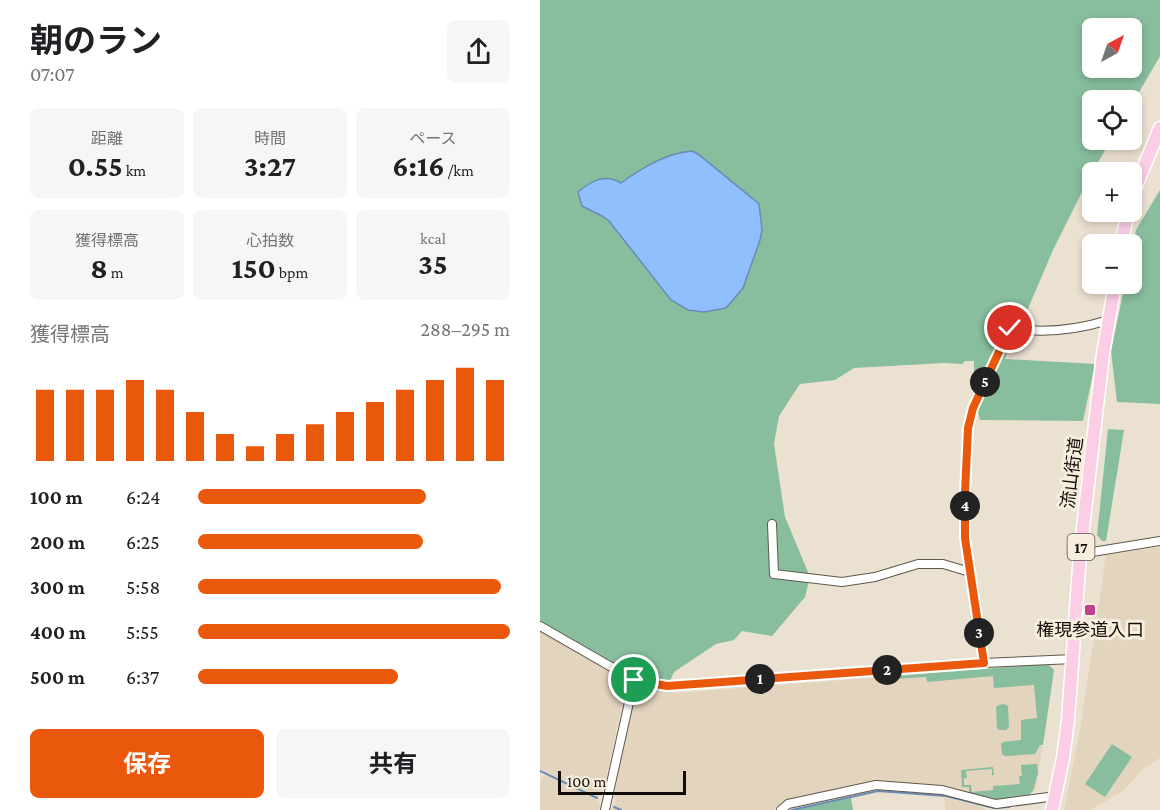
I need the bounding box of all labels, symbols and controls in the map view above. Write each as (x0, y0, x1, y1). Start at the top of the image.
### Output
north arrow (1082, 18, 1142, 78)
map controls (1082, 18, 1142, 294)
button: share (447, 20, 510, 83)
text: 朝のラン (30, 22, 162, 59)
text: 07:07 (30, 63, 74, 85)
button: locate (1082, 90, 1142, 150)
text: 距離 (91, 130, 123, 147)
text: 時間 (254, 130, 286, 147)
text: ペース (409, 130, 457, 147)
text: 0.55 (68, 149, 123, 182)
text: 3:27 (244, 149, 296, 182)
text: 6:16 (392, 149, 445, 182)
text: km (123, 162, 146, 179)
text: /km (445, 162, 474, 179)
button: + (1082, 162, 1142, 222)
text: kcal (420, 230, 446, 247)
text: 獲得標高 (75, 232, 139, 249)
text: 心拍数 (246, 232, 294, 249)
button: − (1082, 234, 1142, 294)
text: 35 (418, 247, 448, 280)
text: 8 (90, 251, 108, 284)
text: 150 (232, 251, 276, 284)
text: m (108, 264, 124, 281)
text: bpm (276, 264, 308, 281)
pin (984, 302, 1035, 353)
icon: check (993, 311, 1026, 344)
text: 288–295 m (420, 318, 510, 340)
text: 獲得標高 (30, 323, 110, 345)
pin: 5 (970, 367, 1000, 397)
text: 5 (981, 373, 989, 390)
street label: 流山街道 (1058, 436, 1086, 510)
text: 100 m (30, 486, 83, 508)
text: 6:24 (126, 486, 160, 508)
pin: 4 (950, 491, 980, 521)
text: 4 (961, 497, 969, 514)
text: 200 m (30, 531, 85, 553)
text: 6:25 (126, 531, 160, 553)
road number: 17 (1068, 534, 1094, 560)
text: 300 m (30, 576, 85, 598)
text: 5:58 (126, 576, 160, 598)
marker: 権現参道入口 (1083, 603, 1097, 617)
pin: 3 (964, 618, 994, 648)
place label: 権現参道入口 (1036, 620, 1144, 640)
text: 400 m (30, 621, 86, 643)
text: 5:55 (126, 621, 159, 643)
text: 3 (975, 624, 983, 641)
pin (608, 654, 659, 705)
pin: 2 (872, 655, 902, 685)
text: 2 (883, 661, 891, 678)
icon: arrive (617, 663, 650, 696)
pin: 1 (745, 664, 775, 694)
text: 500 m (30, 666, 85, 688)
text: 6:37 (126, 666, 159, 688)
text: 1 (757, 670, 763, 687)
button: 保存 (30, 729, 264, 798)
button: 共有 (276, 729, 510, 798)
scale bar (558, 768, 686, 796)
text: 100 m (567, 773, 606, 790)

